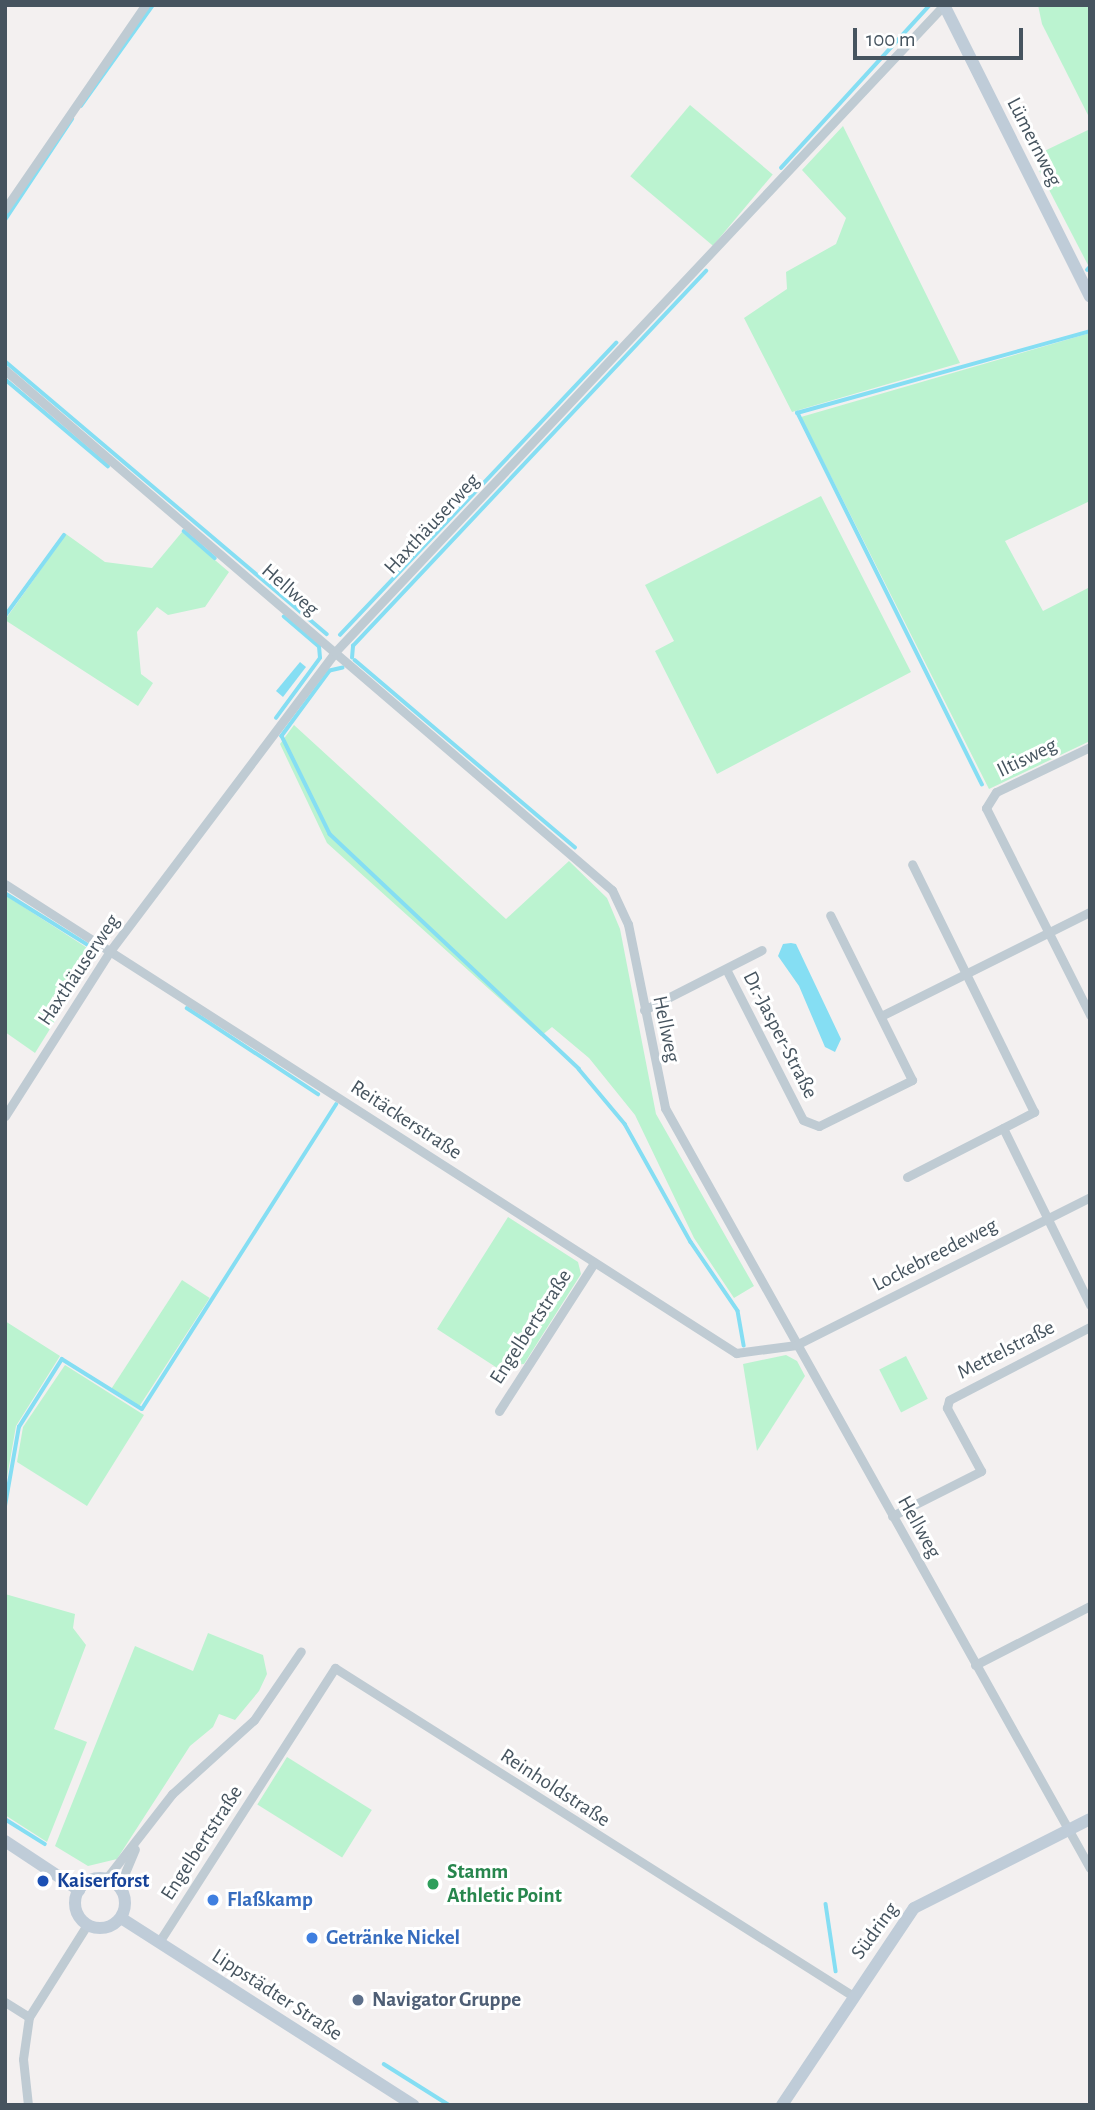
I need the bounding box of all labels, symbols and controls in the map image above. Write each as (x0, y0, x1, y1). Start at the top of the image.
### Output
scale bar (857, 14, 1027, 58)
text: 100 m (866, 29, 916, 50)
street label: Lümernweg (1001, 93, 1067, 191)
street label: Haxthäuserweg (379, 468, 485, 580)
street label: Hellweg (256, 558, 324, 622)
street label: Iltisweg (993, 733, 1061, 783)
street label: Haxthäuserweg (33, 910, 125, 1030)
street label: Dr.-Jasper-Straße (737, 967, 823, 1103)
street label: Hellweg (647, 993, 685, 1065)
street label: Reitäckerstraße (346, 1075, 466, 1165)
street label: Lockebreedeweg (868, 1213, 1002, 1297)
street label: Engelbertstraße (485, 1265, 577, 1389)
street label: Mettelstraße (953, 1315, 1059, 1385)
street label: Hellweg (892, 1491, 946, 1563)
street label: Reinholdstraße (495, 1743, 615, 1833)
street label: Engelbertstraße (156, 1781, 248, 1905)
place label: Stamm Athletic Point (447, 1859, 562, 1909)
place label: Kaiserforst (57, 1868, 149, 1894)
marker: Kaiserforst (35, 1873, 51, 1889)
marker: Stamm Athletic Point (425, 1876, 441, 1892)
place label: Flaßkamp (227, 1887, 313, 1913)
marker: Flaßkamp (205, 1892, 221, 1908)
street label: Südring (846, 1898, 904, 1964)
place label: Getränke Nickel (326, 1925, 460, 1951)
marker: Getränke Nickel (304, 1930, 320, 1946)
street label: Lippstädter Straße (207, 1943, 347, 2047)
place label: Navigator Gruppe (372, 1987, 521, 2013)
marker: Navigator Gruppe (350, 1992, 366, 2008)

